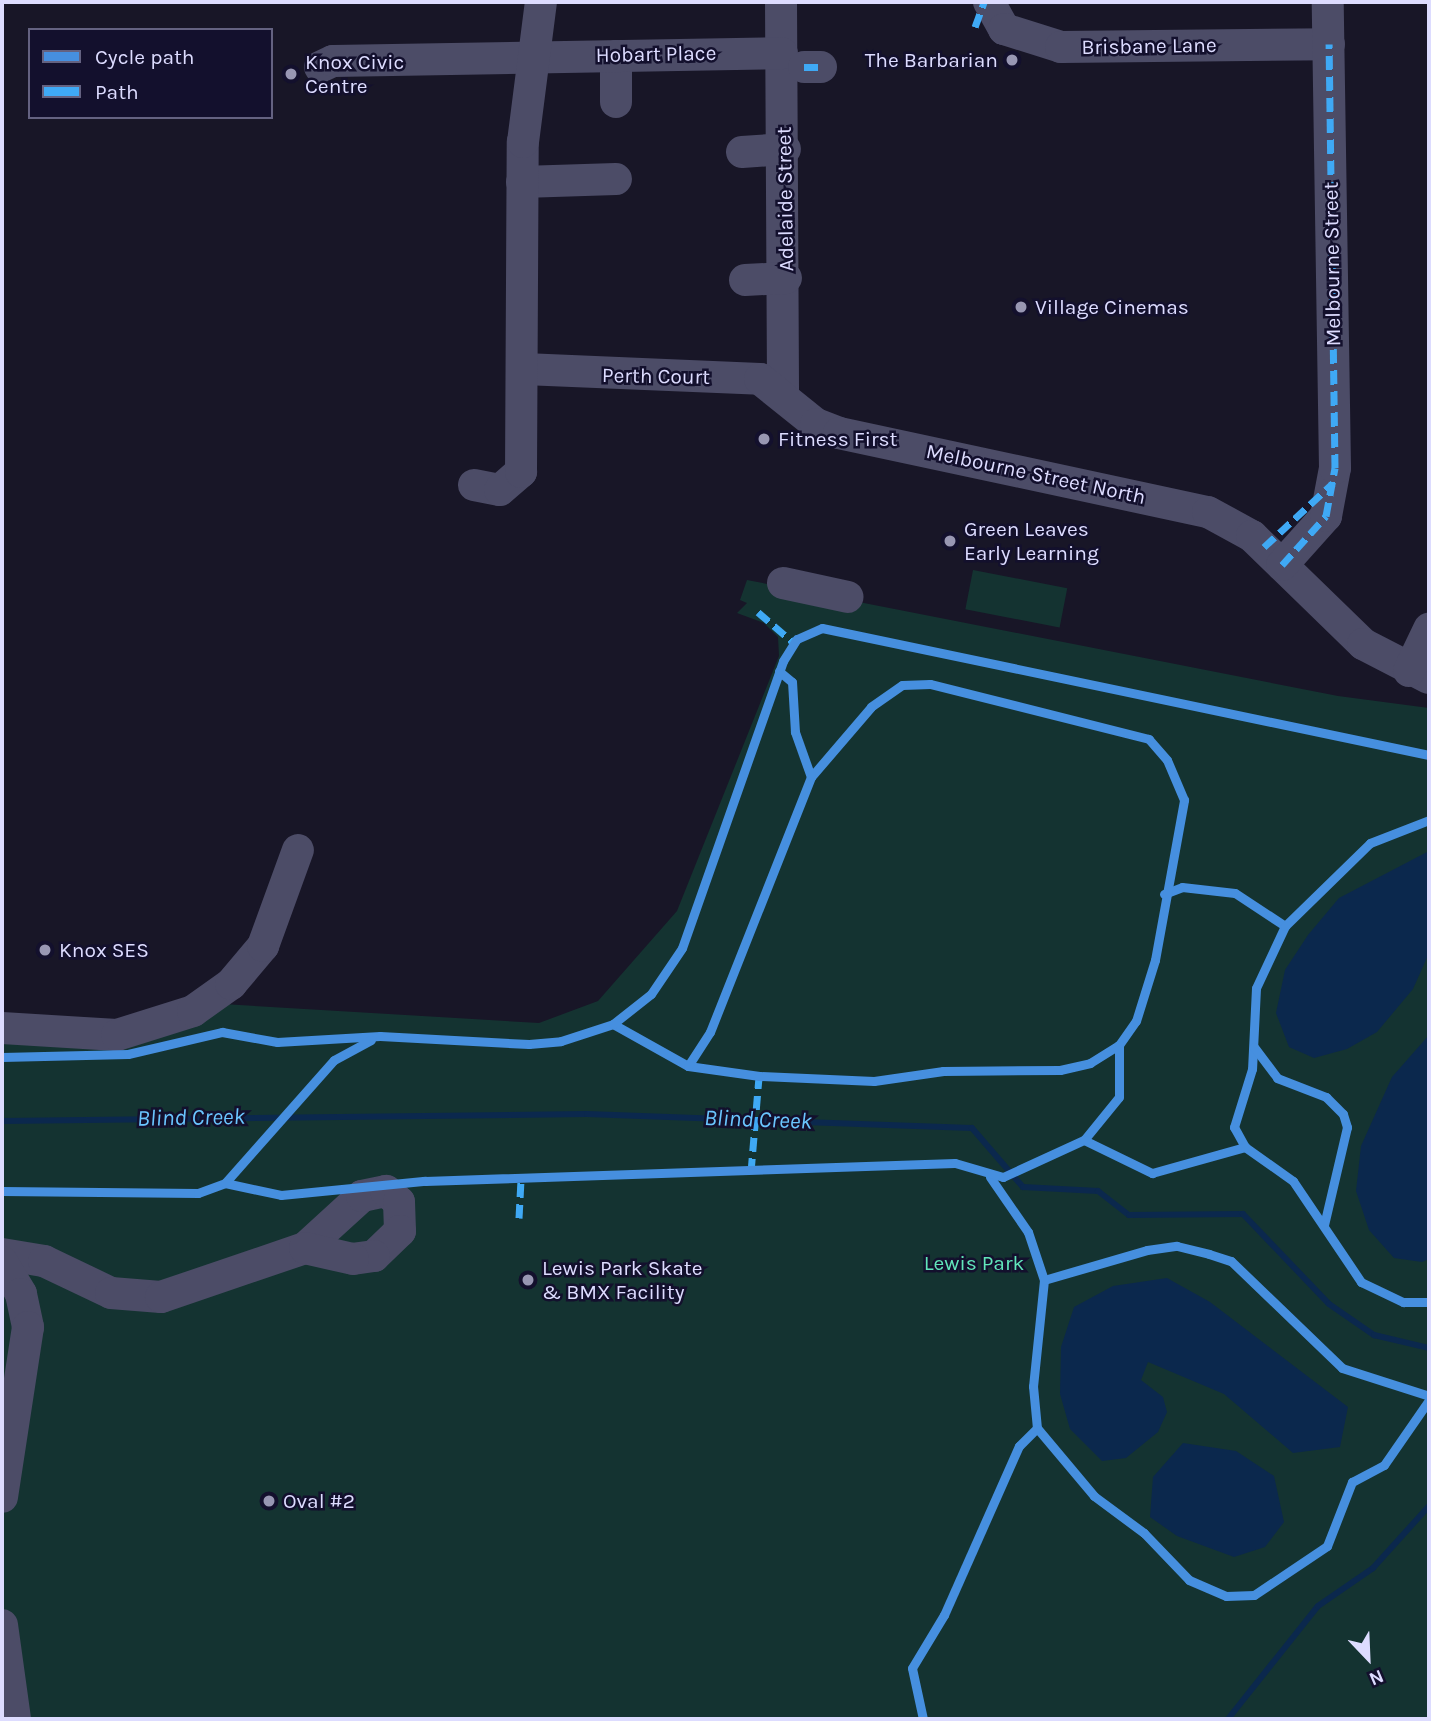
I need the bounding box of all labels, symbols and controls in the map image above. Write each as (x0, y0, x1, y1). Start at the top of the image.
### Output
legend (28, 28, 273, 119)
street label: Brisbane Lane (1081, 32, 1217, 60)
street label: Hobart Place (595, 40, 717, 68)
text: Cycle path (95, 45, 195, 69)
place label: The Barbarian (865, 47, 998, 73)
place label: Knox Civic Centre (305, 49, 404, 99)
marker: The Barbarian (1004, 52, 1020, 68)
marker: Knox Civic Centre (283, 66, 299, 82)
text: Path (95, 80, 139, 104)
street label: Adelaide Street (771, 126, 799, 272)
street label: Melbourne Street (1318, 181, 1346, 347)
place label: Village Cinemas (1035, 294, 1189, 320)
marker: Village Cinemas (1013, 299, 1029, 315)
street label: Perth Court (602, 362, 710, 390)
place label: Fitness First (778, 426, 897, 452)
marker: Fitness First (756, 431, 772, 447)
street label: Melbourne Street North (924, 438, 1148, 510)
place label: Green Leaves Early Learning (964, 516, 1099, 566)
marker: Green Leaves Early Learning (942, 533, 958, 549)
place label: Knox SES (59, 937, 149, 963)
marker: Knox SES (37, 942, 53, 958)
water label: Blind Creek (137, 1103, 245, 1133)
water label: Blind Creek (703, 1104, 813, 1136)
park label: Lewis Park (924, 1250, 1024, 1276)
place label: Lewis Park Skate & BMX Facility (542, 1255, 702, 1305)
marker: Lewis Park Skate & BMX Facility (520, 1272, 536, 1288)
place label: Oval #2 (283, 1488, 355, 1514)
marker: Oval #2 (261, 1493, 277, 1509)
north arrow (1333, 1623, 1403, 1693)
text: N (1366, 1665, 1387, 1690)

